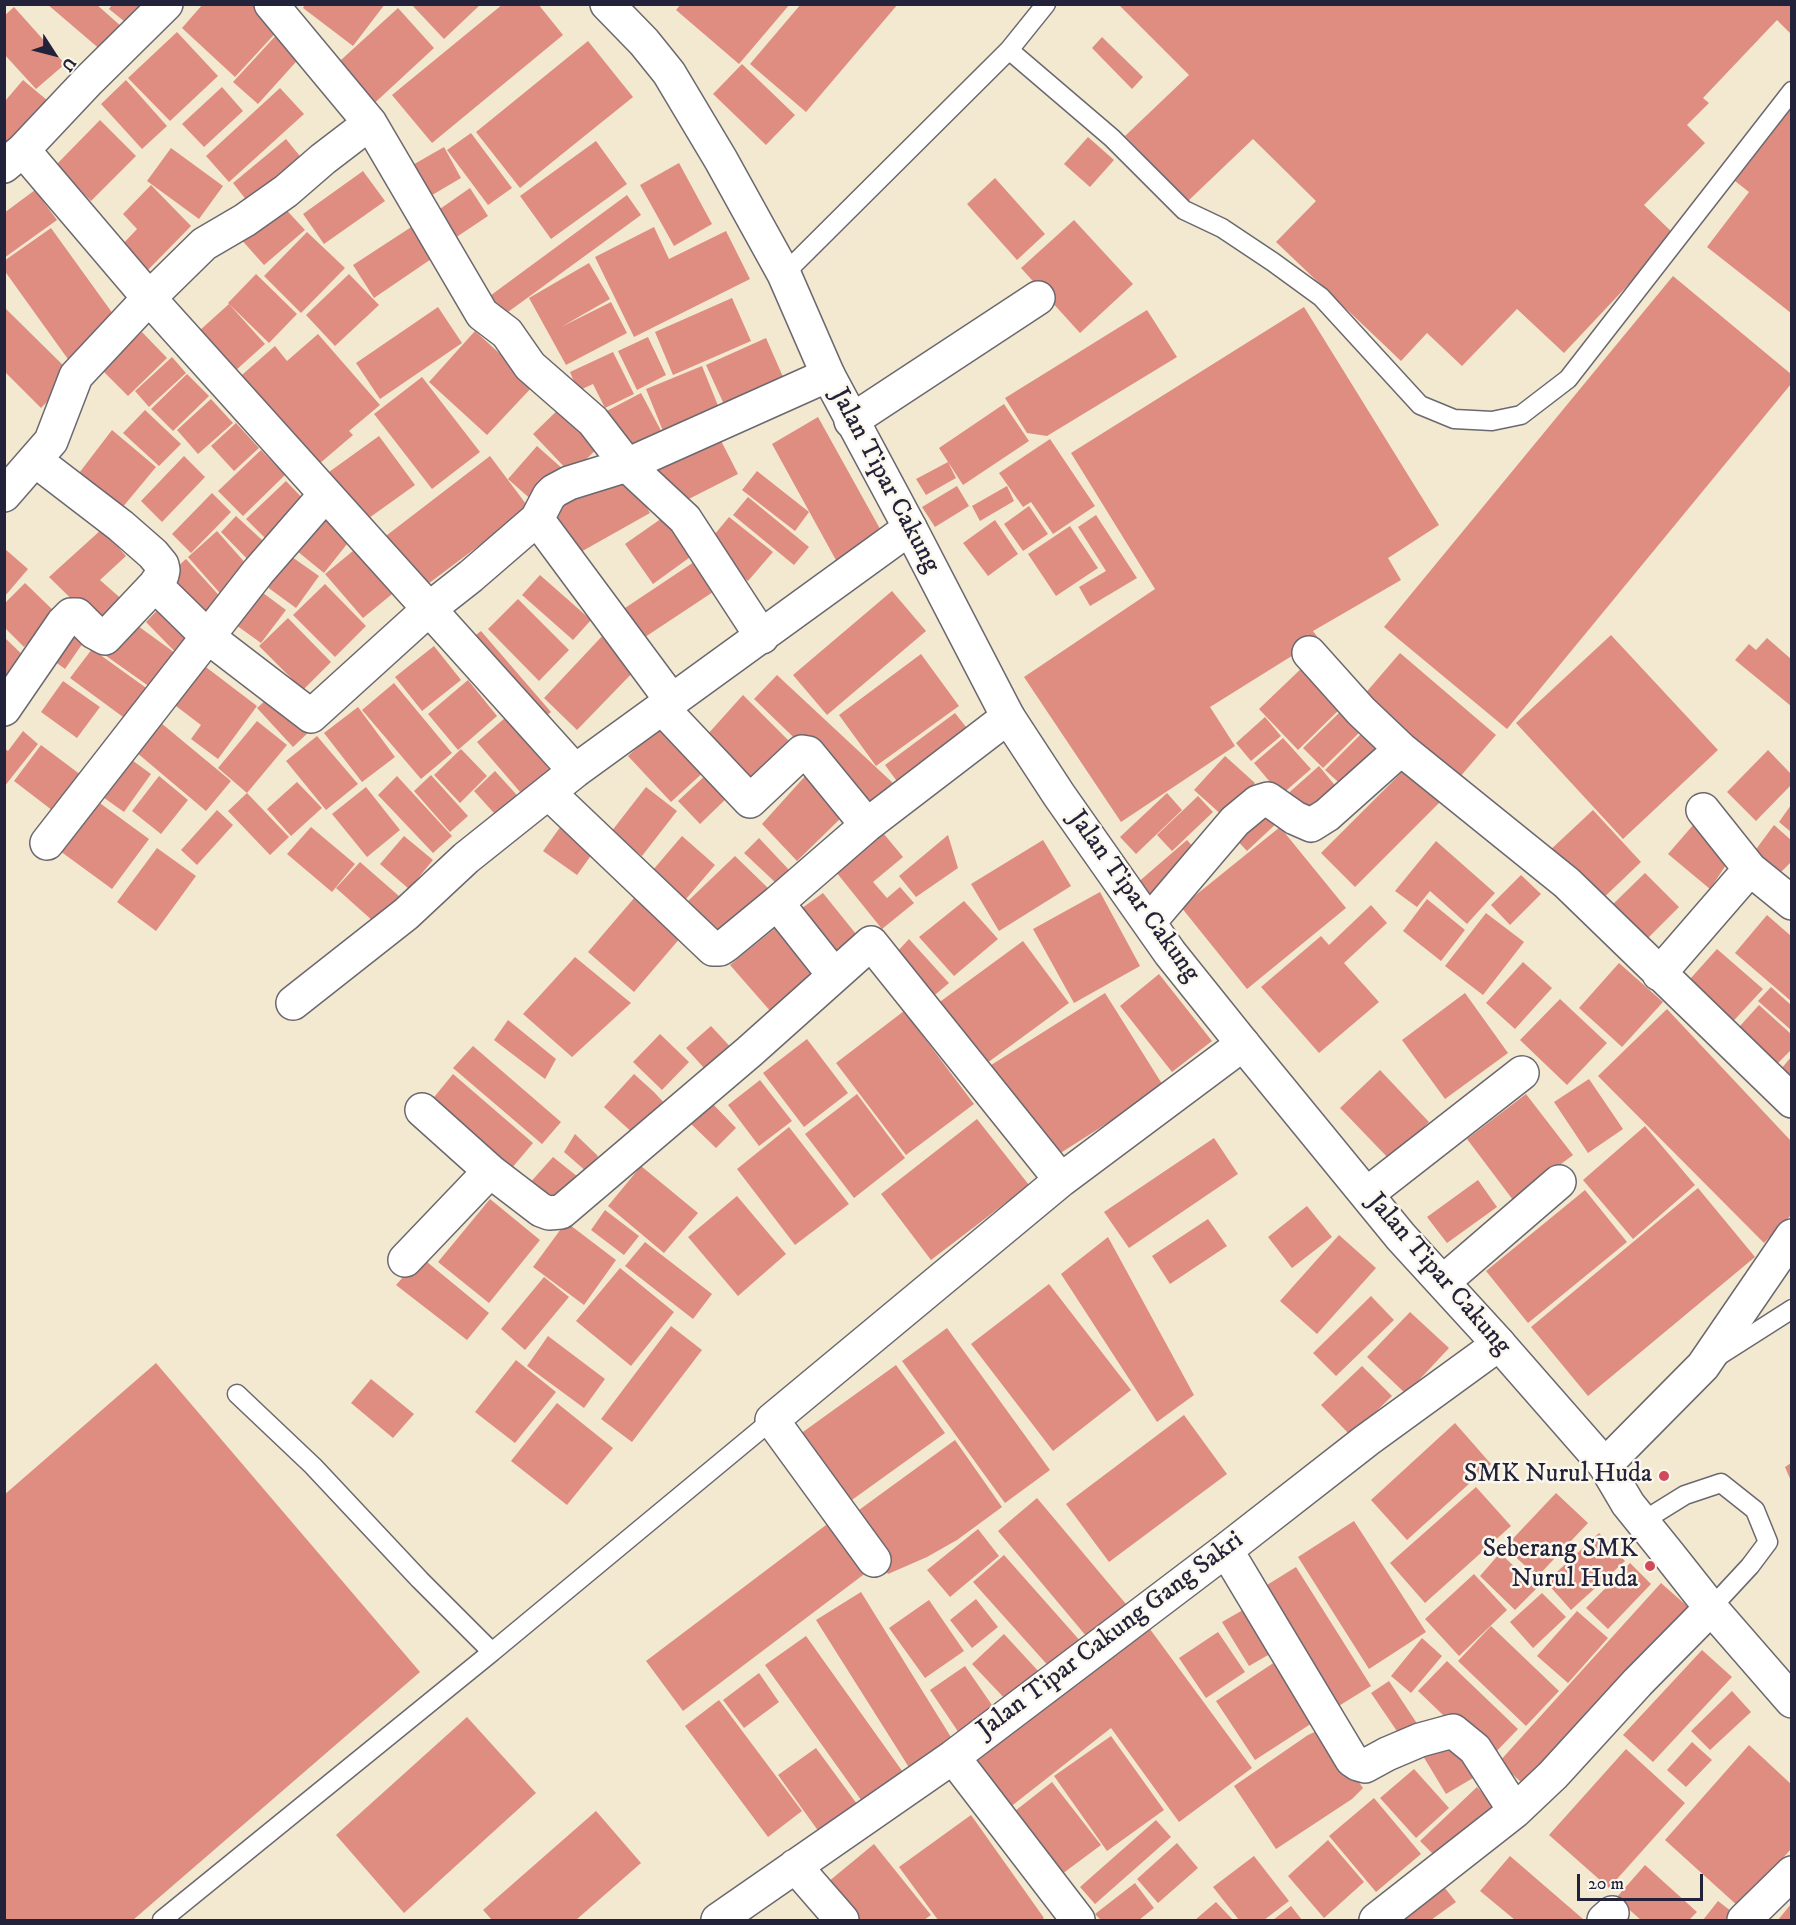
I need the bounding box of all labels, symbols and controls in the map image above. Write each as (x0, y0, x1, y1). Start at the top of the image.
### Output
north arrow (24, 24, 84, 84)
text: U (57, 54, 80, 75)
street label: Jalan Tipar Cakung (822, 383, 946, 579)
street label: Jalan Tipar Cakung (1060, 805, 1206, 989)
street label: Jalan Tipar Cakung (1359, 1188, 1517, 1362)
place label: SMK Nurul Huda (1464, 1460, 1652, 1492)
marker: SMK Nurul Huda (1657, 1469, 1671, 1483)
street label: Jalan Tipar Cakung Gang Sakri (972, 1526, 1250, 1746)
place label: Seberang SMK Nurul Huda (1482, 1535, 1638, 1596)
marker: Seberang SMK Nurul Huda (1643, 1559, 1657, 1573)
scale bar (1580, 1862, 1706, 1900)
text: 20 m (1588, 1873, 1624, 1895)

